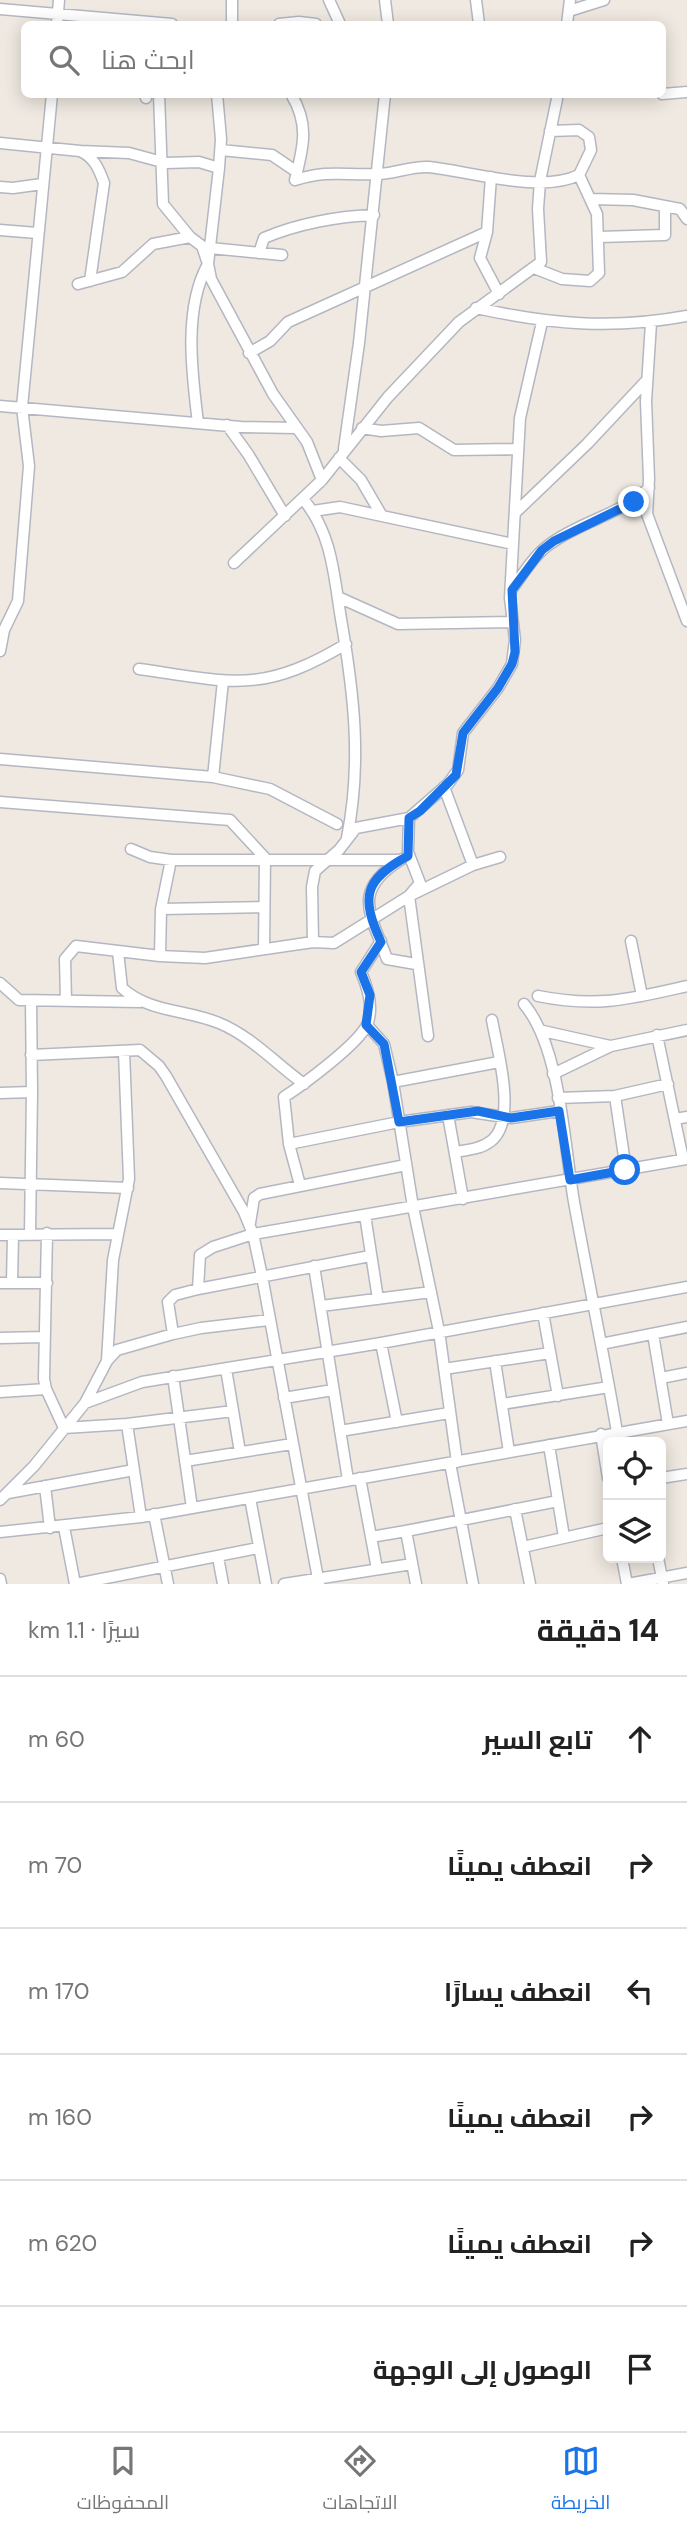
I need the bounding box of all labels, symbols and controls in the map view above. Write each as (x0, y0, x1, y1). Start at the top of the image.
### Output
search box (21, 21, 666, 98)
icon: search (45, 41, 83, 79)
text: ابحث هنا (101, 43, 195, 77)
route end (618, 486, 649, 517)
route start (609, 1154, 640, 1185)
map controls (603, 1437, 666, 1563)
button: locate (603, 1437, 666, 1500)
button: layers (603, 1500, 666, 1563)
text: 14 دقيقة (537, 1611, 659, 1650)
text: سيرًا · 1.1 km (28, 1615, 140, 1645)
icon: ahead (621, 1720, 659, 1758)
text: تابع السير (483, 1723, 592, 1757)
text: 60 m (28, 1724, 85, 1754)
icon: right (621, 1846, 659, 1884)
text: انعطف يمينًا (447, 1849, 592, 1883)
text: 70 m (28, 1850, 82, 1880)
icon: left (621, 1972, 659, 2010)
text: انعطف يسارًا (444, 1975, 592, 2009)
text: 170 m (28, 1976, 90, 2006)
icon: right (621, 2098, 659, 2136)
text: انعطف يمينًا (447, 2101, 592, 2135)
text: 160 m (28, 2102, 92, 2132)
icon: right (621, 2224, 659, 2262)
text: انعطف يمينًا (447, 2227, 592, 2261)
text: 620 m (28, 2228, 97, 2258)
icon: arrive (621, 2350, 659, 2388)
text: الوصول إلى الوجهة (373, 2353, 592, 2387)
tab: المحفوظات (77, 2442, 169, 2520)
tab: الاتجاهات (322, 2442, 398, 2520)
tab: الخريطة (551, 2442, 610, 2520)

